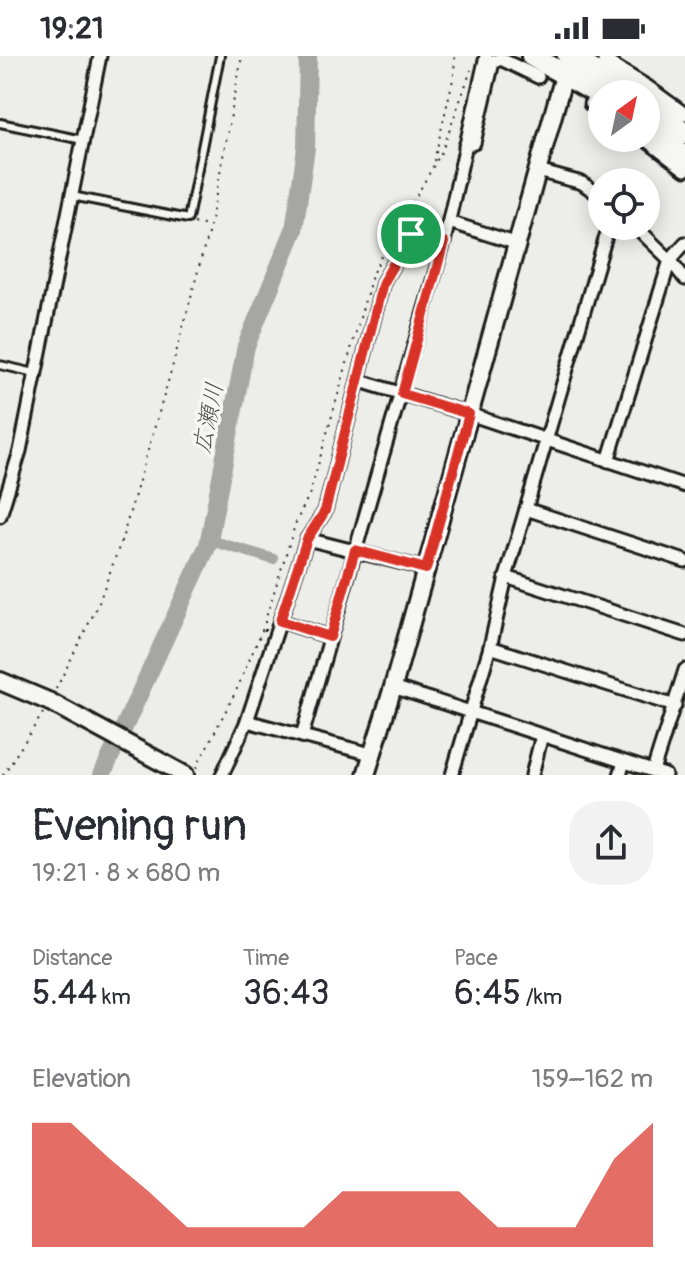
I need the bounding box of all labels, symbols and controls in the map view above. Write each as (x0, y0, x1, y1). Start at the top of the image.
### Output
text: 19:21 (40, 10, 104, 47)
north arrow (588, 80, 660, 152)
map controls (588, 80, 660, 240)
button: locate (588, 168, 660, 240)
pin (377, 200, 445, 268)
icon: arrive (389, 212, 433, 256)
water label: 広瀬川 (187, 380, 230, 456)
text: Evening run (32, 799, 247, 854)
button: share (569, 801, 653, 885)
text: 19:21 · 8 × 680 m (32, 857, 220, 889)
text: Distance (32, 944, 112, 972)
text: Time (243, 944, 289, 972)
text: Pace (454, 944, 498, 972)
text: 5.44 (32, 972, 97, 1015)
text: 36:43 (243, 972, 330, 1015)
text: 6:45 (454, 972, 521, 1015)
text: km (97, 983, 131, 1011)
text: /km (521, 983, 562, 1011)
text: Elevation (32, 1063, 131, 1095)
text: 159–162 m (531, 1063, 653, 1095)

